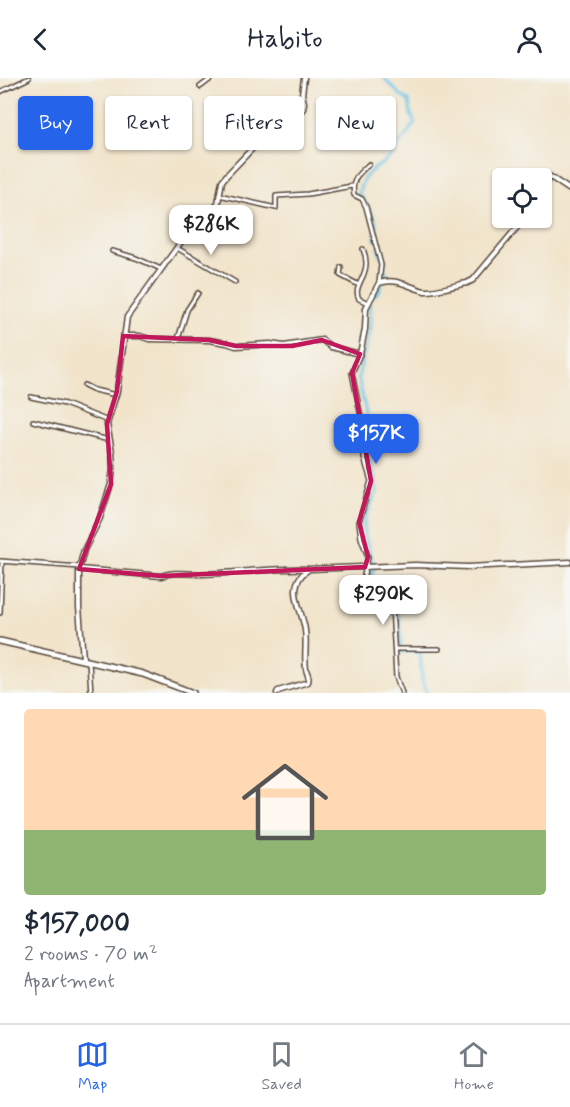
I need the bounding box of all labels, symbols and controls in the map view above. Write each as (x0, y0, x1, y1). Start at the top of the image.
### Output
text: Habito (247, 22, 323, 57)
icon: back (24, 23, 57, 56)
icon: person (513, 23, 546, 56)
chip: Buy (18, 96, 93, 150)
chip: Rent (105, 96, 192, 150)
chip: Filters (204, 96, 304, 150)
chip: New (316, 96, 396, 150)
map controls (492, 168, 552, 228)
button: locate (492, 168, 552, 228)
pin: $286K (169, 205, 253, 256)
text: $286K (183, 211, 239, 238)
pin: $157K (334, 414, 418, 465)
text: $157K (348, 420, 404, 447)
pin: $290K (341, 575, 425, 626)
text: $290K (353, 581, 413, 608)
icon: home (231, 748, 339, 856)
text: $157,000 (24, 907, 130, 941)
text: 2 rooms · 70 m² (24, 941, 158, 968)
text: Apartment (24, 968, 115, 995)
tab: Map (76, 1038, 109, 1095)
tab: Saved (261, 1038, 302, 1095)
tab: Home (454, 1038, 494, 1095)

